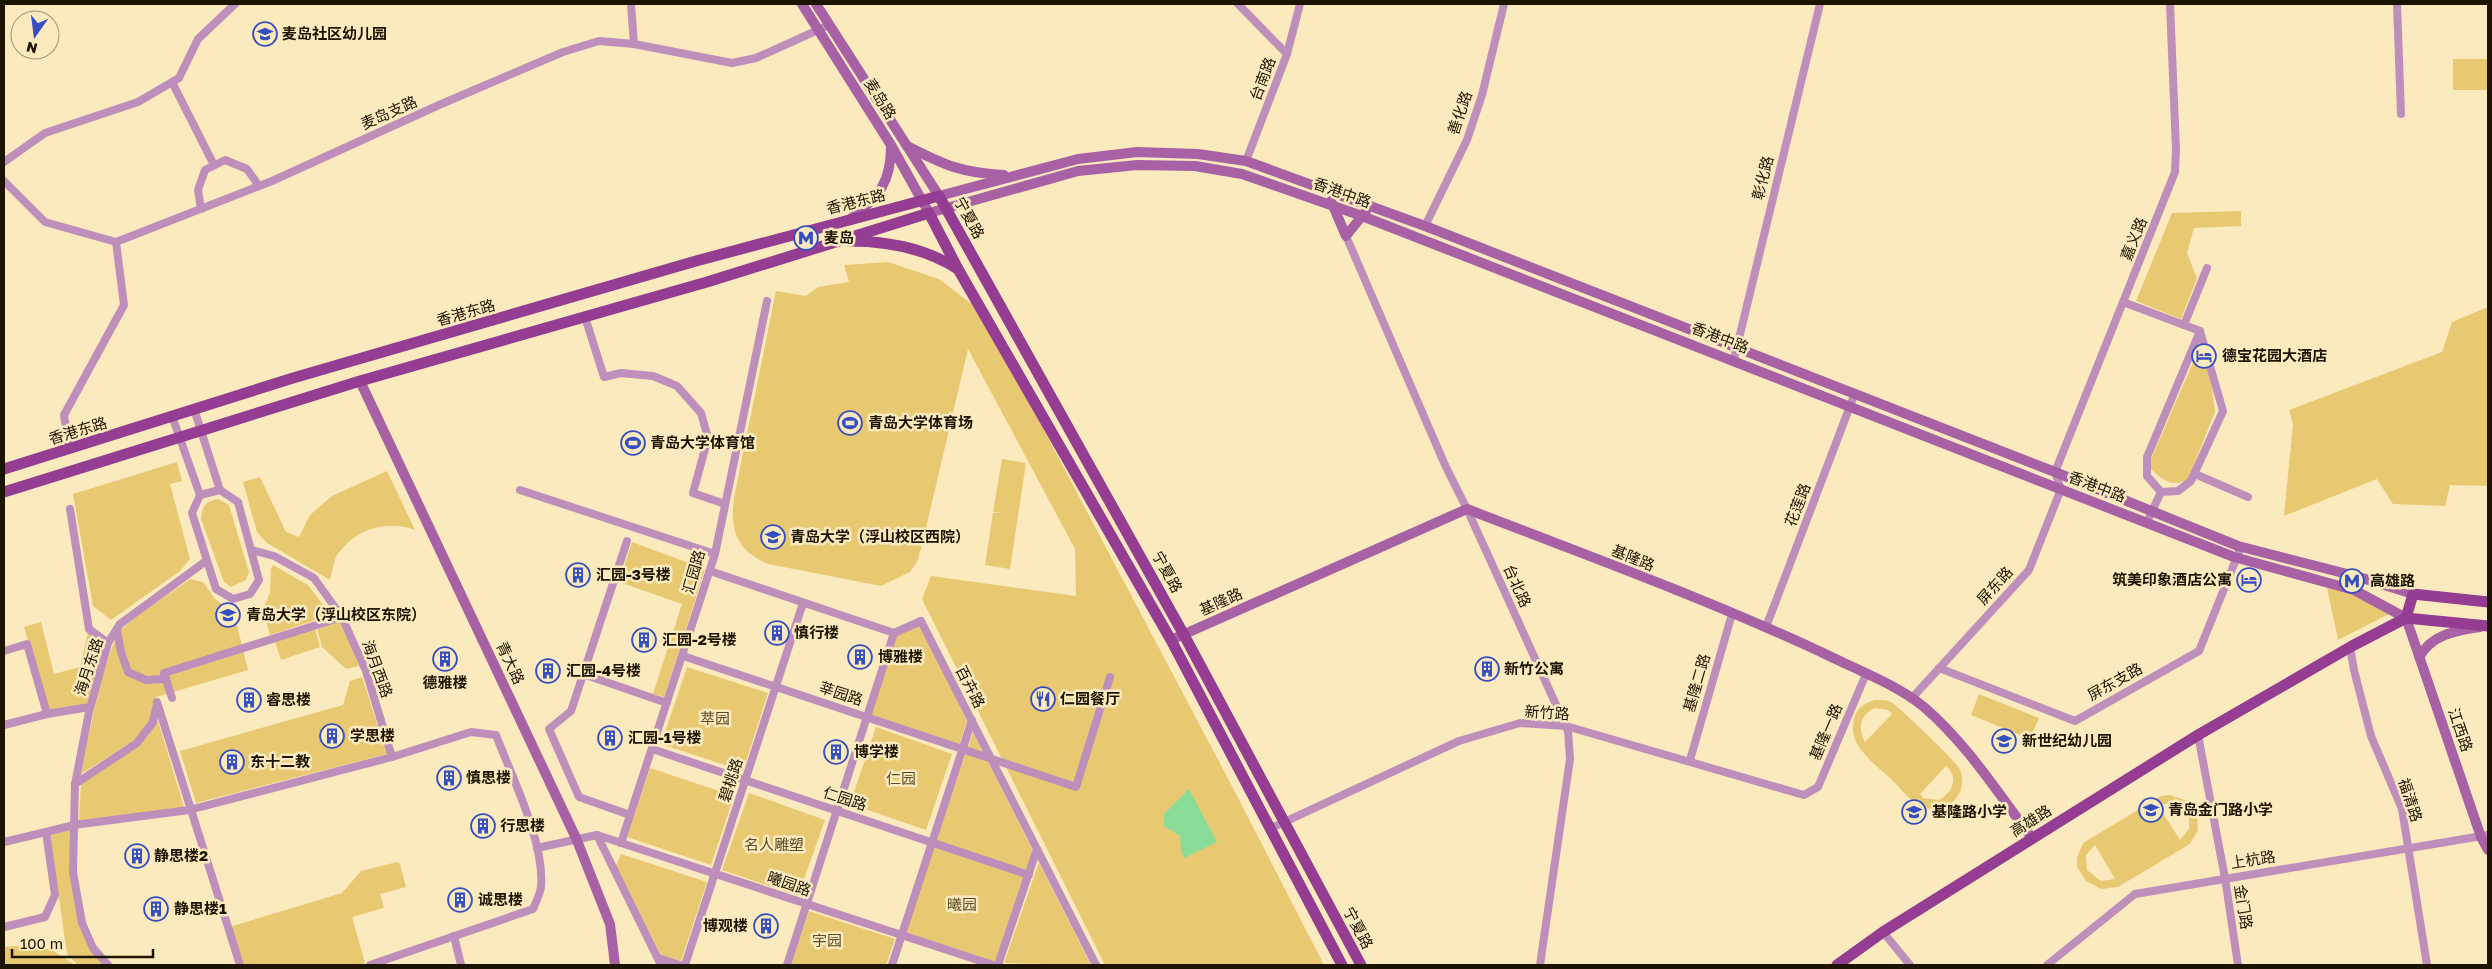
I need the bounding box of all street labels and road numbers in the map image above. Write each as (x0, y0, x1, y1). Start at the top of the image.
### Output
street label: 台南路 (1246, 54, 1279, 103)
street label: 麦岛路 (861, 75, 900, 122)
street label: 善化路 (1443, 88, 1475, 137)
street label: 麦岛支路 (358, 92, 420, 133)
street label: 彰化路 (1748, 154, 1776, 202)
street label: 香港中路 (1311, 173, 1374, 211)
street label: 香港东路 (824, 185, 887, 217)
street label: 宁夏路 (951, 193, 989, 242)
street label: 嘉义路 (2116, 214, 2150, 263)
street label: 香港东路 (434, 295, 497, 329)
street label: 香港中路 (1689, 318, 1752, 356)
street label: 香港东路 (46, 413, 109, 447)
street label: 香港中路 (2066, 467, 2129, 505)
street label: 花莲路 (1781, 480, 1814, 529)
street label: 基隆路 (1609, 540, 1658, 574)
street label: 宁夏路 (1149, 547, 1187, 596)
street label: 汇园路 (678, 548, 708, 596)
street label: 台北路 (1501, 561, 1535, 610)
street label: 屏东路 (1973, 563, 2016, 608)
street label: 基隆路 (1196, 584, 1245, 618)
street label: 海月东路 (70, 635, 106, 698)
street label: 海月西路 (359, 637, 397, 700)
street label: 青大路 (493, 638, 529, 687)
street label: 基隆二路 (1679, 651, 1713, 714)
street label: 屏东支路 (2084, 659, 2145, 704)
street label: 百卉路 (953, 662, 989, 711)
street label: 莘园路 (817, 678, 865, 709)
street label: 基隆一路 (1805, 700, 1845, 763)
street label: 新竹路 (1524, 701, 1570, 723)
street label: 江西路 (2445, 705, 2477, 754)
street label: 碧桃路 (715, 756, 746, 804)
street label: 福清路 (2395, 776, 2426, 824)
street label: 仁园路 (821, 783, 869, 814)
street label: 高雄路 (2007, 801, 2054, 840)
street label: 上杭路 (2229, 847, 2276, 871)
street label: 曦园路 (765, 867, 814, 899)
street label: 金门路 (2232, 883, 2256, 930)
street label: 宁夏路 (1340, 903, 1377, 952)

